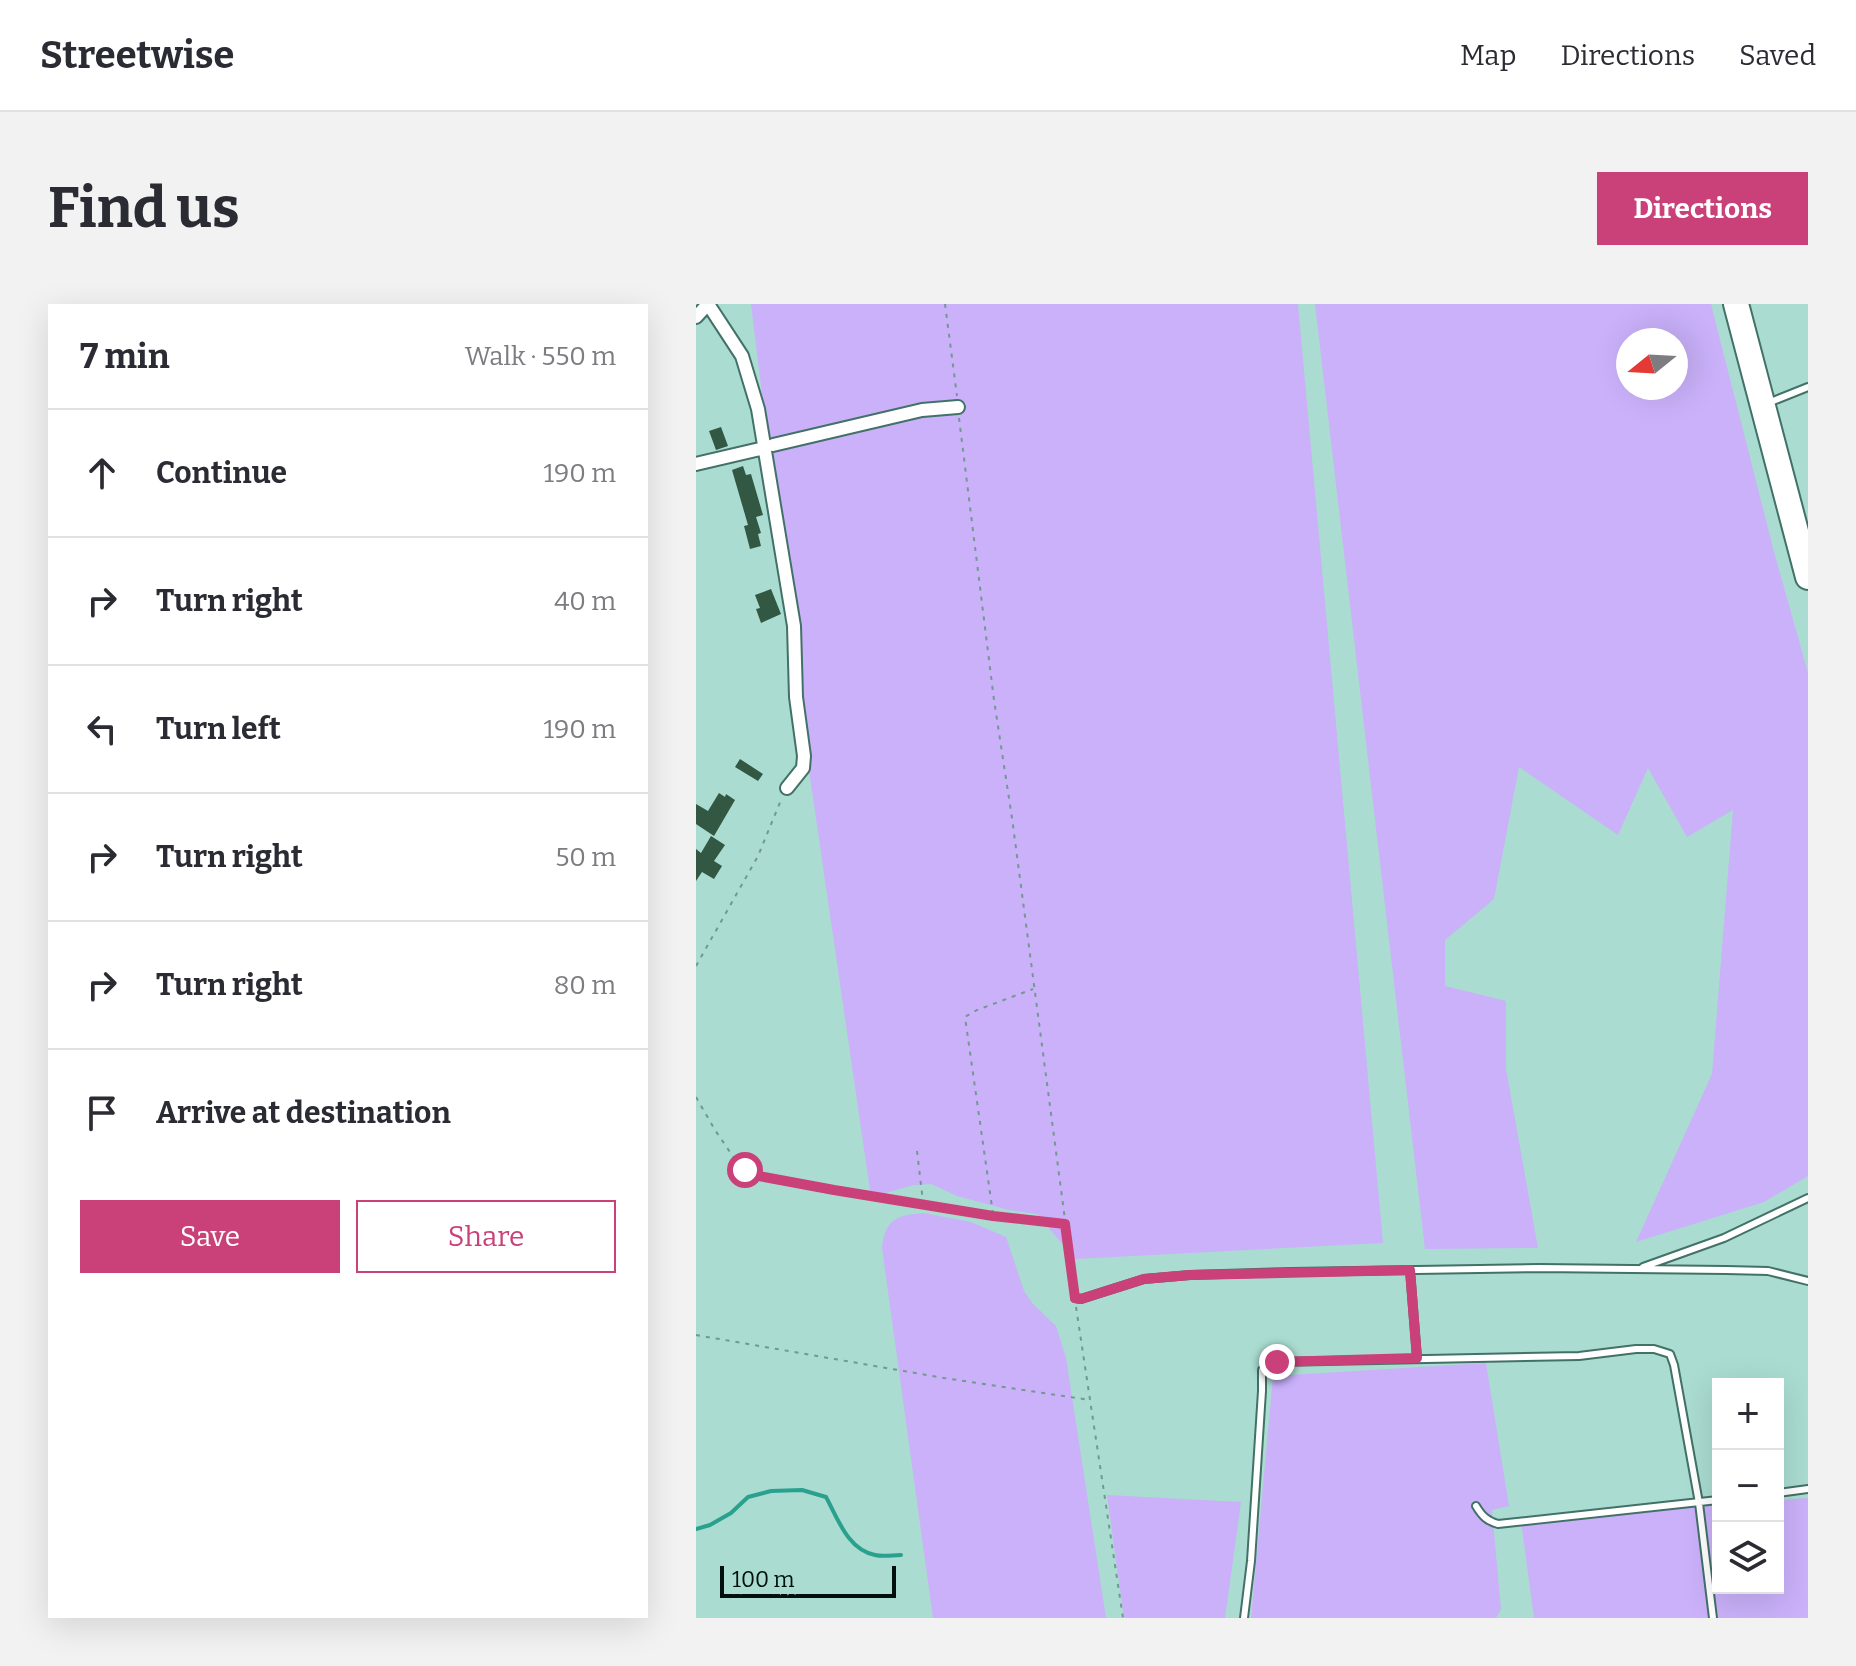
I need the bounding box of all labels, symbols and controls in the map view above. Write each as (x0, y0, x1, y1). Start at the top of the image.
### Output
text: Streetwise (40, 32, 234, 78)
text: Map (1460, 39, 1516, 72)
text: Directions (1560, 39, 1695, 72)
text: Saved (1739, 39, 1816, 72)
button: Directions (1597, 172, 1808, 245)
text: Find us (48, 175, 240, 242)
north arrow (1616, 328, 1688, 400)
text: 7 min (80, 336, 170, 377)
text: Walk · 550 m (465, 341, 616, 372)
icon: ahead (80, 451, 124, 495)
text: Continue (156, 455, 287, 491)
text: 190 m (544, 458, 616, 489)
icon: right (80, 579, 124, 623)
text: Turn right (156, 583, 303, 619)
text: 40 m (554, 586, 616, 617)
icon: left (80, 707, 124, 751)
text: Turn left (156, 711, 281, 747)
text: 190 m (544, 714, 616, 745)
icon: right (80, 835, 124, 879)
text: Turn right (156, 839, 303, 875)
text: 50 m (555, 842, 616, 873)
icon: right (80, 963, 124, 1007)
text: Turn right (156, 967, 303, 1003)
text: 80 m (554, 970, 616, 1001)
icon: arrive (80, 1091, 124, 1135)
text: Arrive at destination (156, 1095, 451, 1131)
route start (727, 1152, 763, 1188)
button: Save (80, 1200, 340, 1273)
button: Share (356, 1200, 616, 1273)
route end (1259, 1344, 1295, 1380)
map controls (1712, 1378, 1784, 1594)
button: + (1712, 1378, 1784, 1450)
button: − (1712, 1450, 1784, 1522)
button: layers (1712, 1522, 1784, 1594)
scale bar (720, 1562, 896, 1598)
text: 100 m (732, 1566, 795, 1593)

